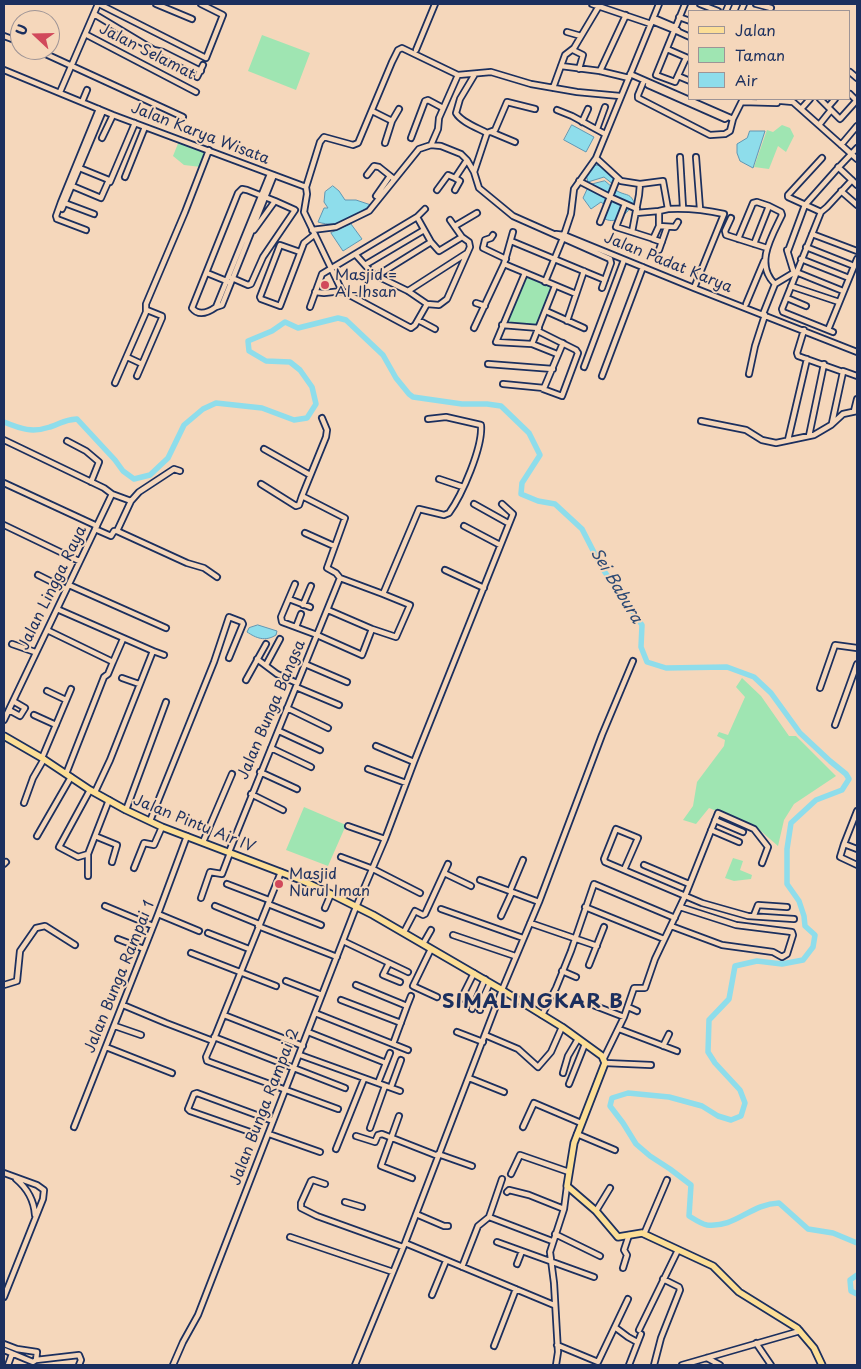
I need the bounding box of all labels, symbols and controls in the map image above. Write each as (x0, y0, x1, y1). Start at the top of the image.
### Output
north arrow (10, 10, 60, 60)
legend (688, 10, 851, 100)
text: Jalan (735, 18, 776, 41)
street label: Jalan Selamat (96, 20, 198, 84)
text: U (10, 21, 33, 39)
text: Taman (735, 43, 785, 66)
text: Air (735, 68, 757, 91)
street label: Jalan Karya Wisata (128, 99, 272, 169)
street label: Jalan Padat Karya (601, 229, 735, 297)
place label: Masjid = Al-Ihsan (335, 267, 398, 302)
marker: Masjid = Al-Ihsan (319, 279, 331, 291)
street label: Jalan Lingga Raya (15, 523, 91, 653)
water label: Sei Babura (586, 545, 646, 627)
street label: Jalan Bunga Bangsa (234, 638, 310, 782)
street label: Jalan Pintu Air IV (130, 791, 258, 857)
place label: Masjid Nurul Iman (289, 866, 370, 901)
marker: Masjid Nurul Iman (273, 878, 285, 890)
street label: Jalan Bunga Rampai 1 (81, 898, 159, 1056)
district label: SIMALINGKAR B (441, 990, 625, 1014)
street label: Jalan Bunga Rampai 2 (227, 1026, 303, 1188)

